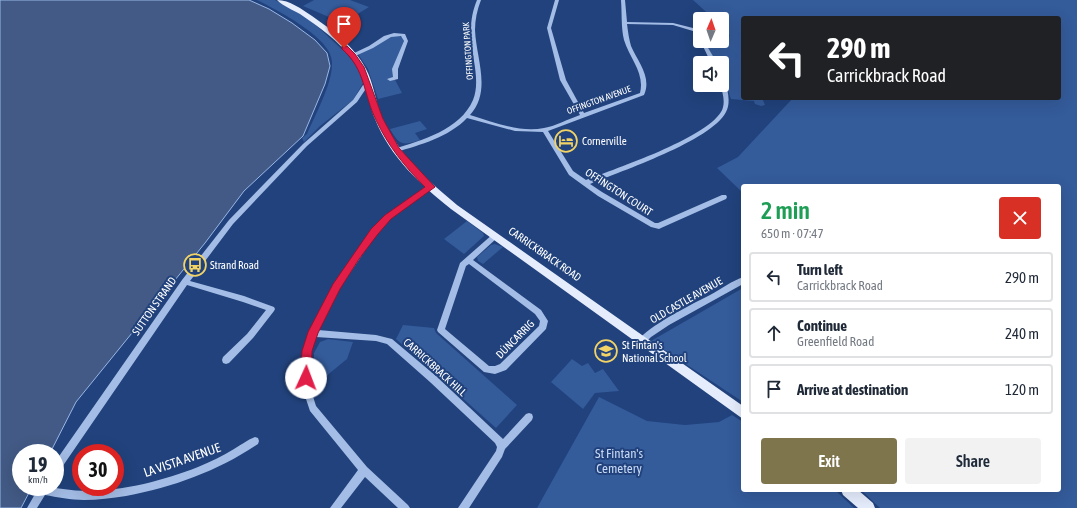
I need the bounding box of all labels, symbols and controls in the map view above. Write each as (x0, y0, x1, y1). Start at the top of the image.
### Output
pin (327, 7.0, 361, 48)
north arrow (693, 12, 729, 48)
map controls (693, 12, 729, 92)
icon: arrive (333, 13, 355, 35)
street label: OFFINGTON PARK (461, 21, 475, 80)
icon: left (761, 32, 813, 84)
text: 290 m (827, 32, 890, 64)
button: sound (693, 56, 729, 92)
text: Carrickbrack Road (827, 65, 946, 86)
street label: OFFINGTON AVENUE (566, 84, 633, 116)
hotel icon: Cornerville (553, 128, 579, 154)
place label: Cornerville (582, 135, 627, 147)
street label: OFFINGTON COURT (583, 166, 655, 218)
text: 2 min (761, 197, 810, 224)
button: close (999, 197, 1041, 239)
street label: CARRICKBRACK ROAD (506, 224, 584, 284)
text: 650 m · 07:47 (761, 226, 824, 241)
bus stop icon: Strand Road (182, 252, 208, 278)
place label: Strand Road (210, 259, 259, 271)
text: Turn left (797, 261, 843, 278)
icon: left (763, 266, 785, 288)
text: 290 m (1005, 269, 1039, 286)
street label: OLD CASTLE AVENUE (648, 274, 725, 326)
street label: SUTTON STRAND (130, 275, 178, 337)
text: Carrickbrack Road (797, 278, 883, 293)
street label: DÚNCARRIG (493, 317, 537, 361)
text: Continue (797, 317, 847, 334)
icon: ahead (763, 322, 785, 344)
text: 240 m (1005, 325, 1039, 342)
text: Greenfield Road (797, 334, 874, 349)
street label: CARRICKBRACK HILL (401, 336, 469, 399)
school or university icon: St Fintan's National School (593, 338, 619, 364)
place label: St Fintan's National School (622, 339, 687, 364)
position arrow (285, 357, 327, 399)
icon: arrive (763, 378, 785, 400)
text: Arrive at destination (797, 381, 908, 398)
text: 120 m (1005, 381, 1039, 398)
button: Exit (761, 438, 897, 484)
button: Share (905, 438, 1041, 484)
street label: LA VISTA AVENUE (141, 440, 223, 480)
speed limit sign: 30 (72, 444, 124, 496)
park label: St Fintan's Cemetery (595, 446, 643, 476)
text: 19 (29, 453, 47, 476)
text: km/h (28, 474, 48, 485)

